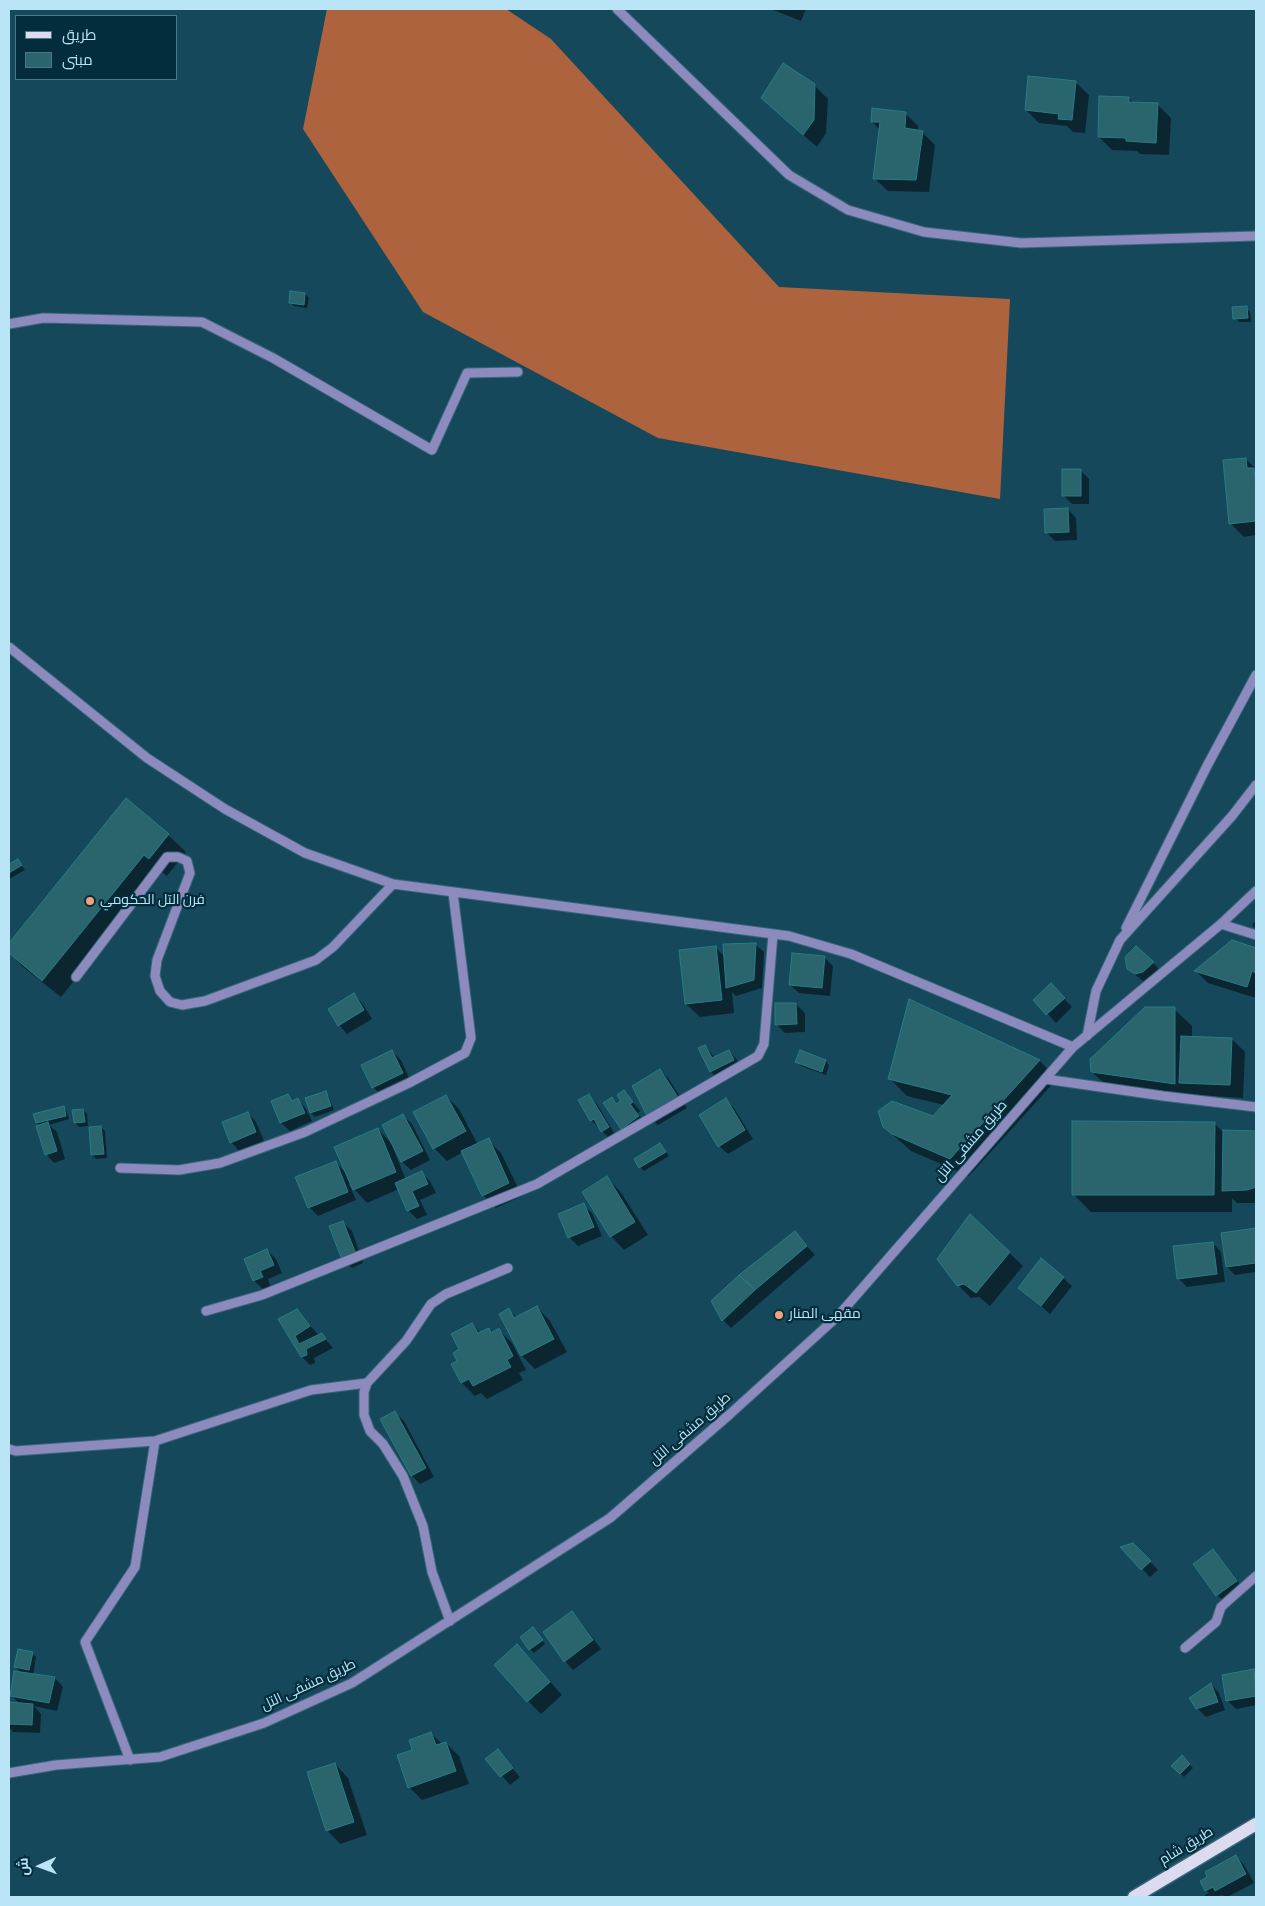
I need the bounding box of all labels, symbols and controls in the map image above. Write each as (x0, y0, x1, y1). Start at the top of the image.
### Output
legend (15, 15, 178, 80)
text: طريق (62, 27, 96, 46)
text: مبنى (62, 52, 93, 71)
place label: فرن التل الحكومي (100, 893, 205, 909)
marker: فرن التل الحكومي (84, 895, 96, 907)
street label: طريق مشفى التل (932, 1098, 1012, 1186)
place label: مقهى المنار (789, 1307, 861, 1323)
marker: مقهى المنار (773, 1309, 785, 1321)
street label: طريق مشفى التل (647, 1390, 735, 1470)
street label: طريق مشفى التل (259, 1657, 359, 1715)
street label: طريق شام (1157, 1824, 1217, 1870)
north arrow (15, 1841, 65, 1891)
text: ش (16, 1857, 33, 1876)

